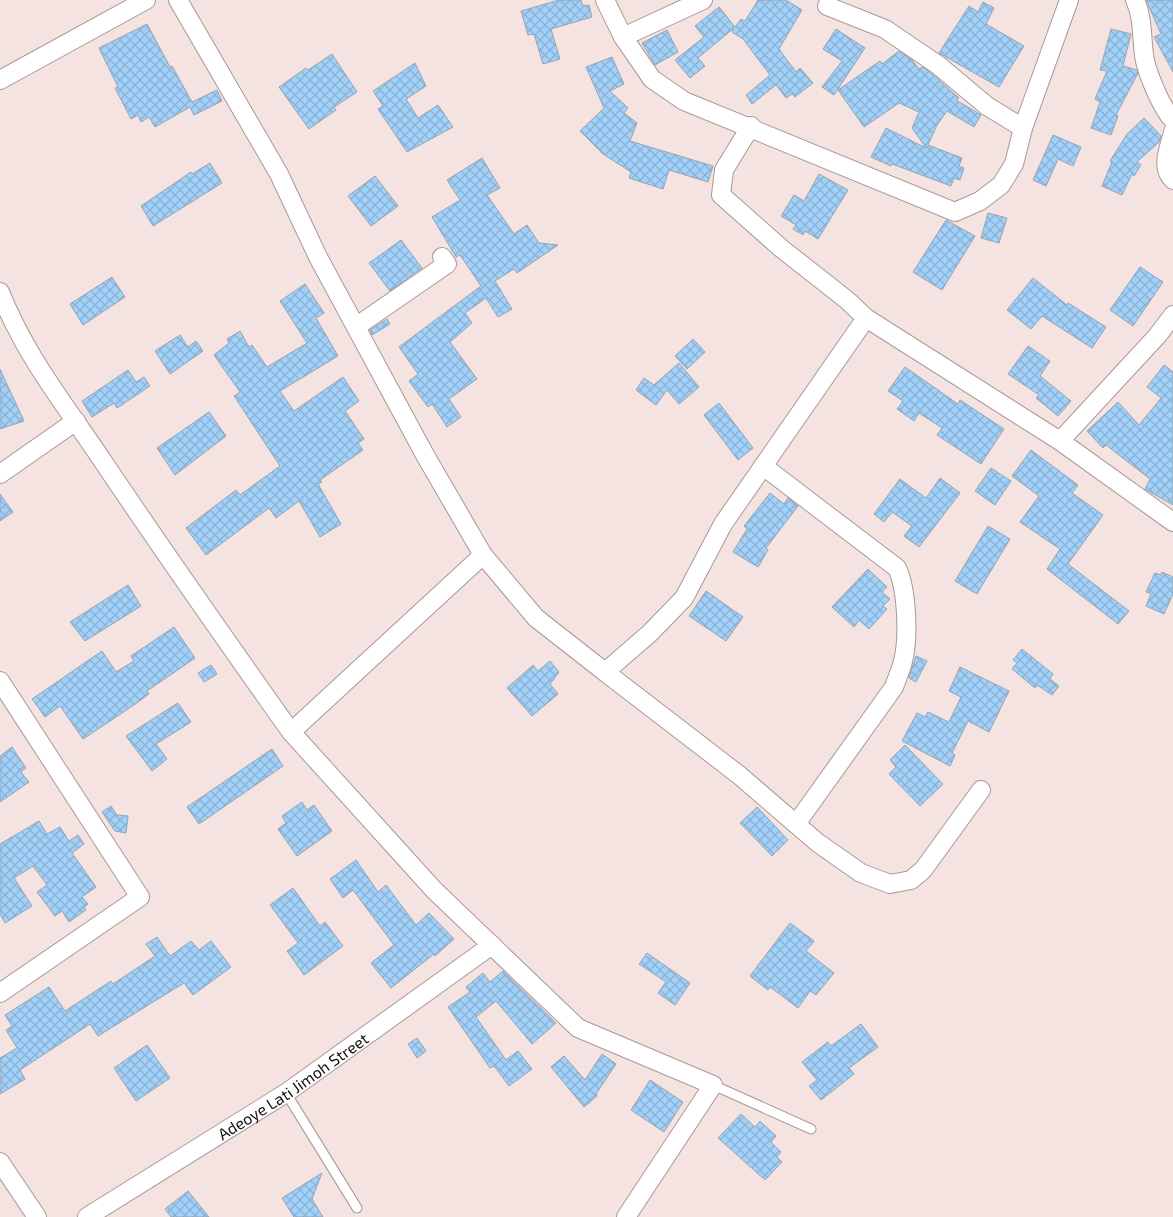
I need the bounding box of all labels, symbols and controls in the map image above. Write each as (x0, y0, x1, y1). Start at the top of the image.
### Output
street label: Adeoye Lati Jimoh Street (214, 1028, 371, 1143)

